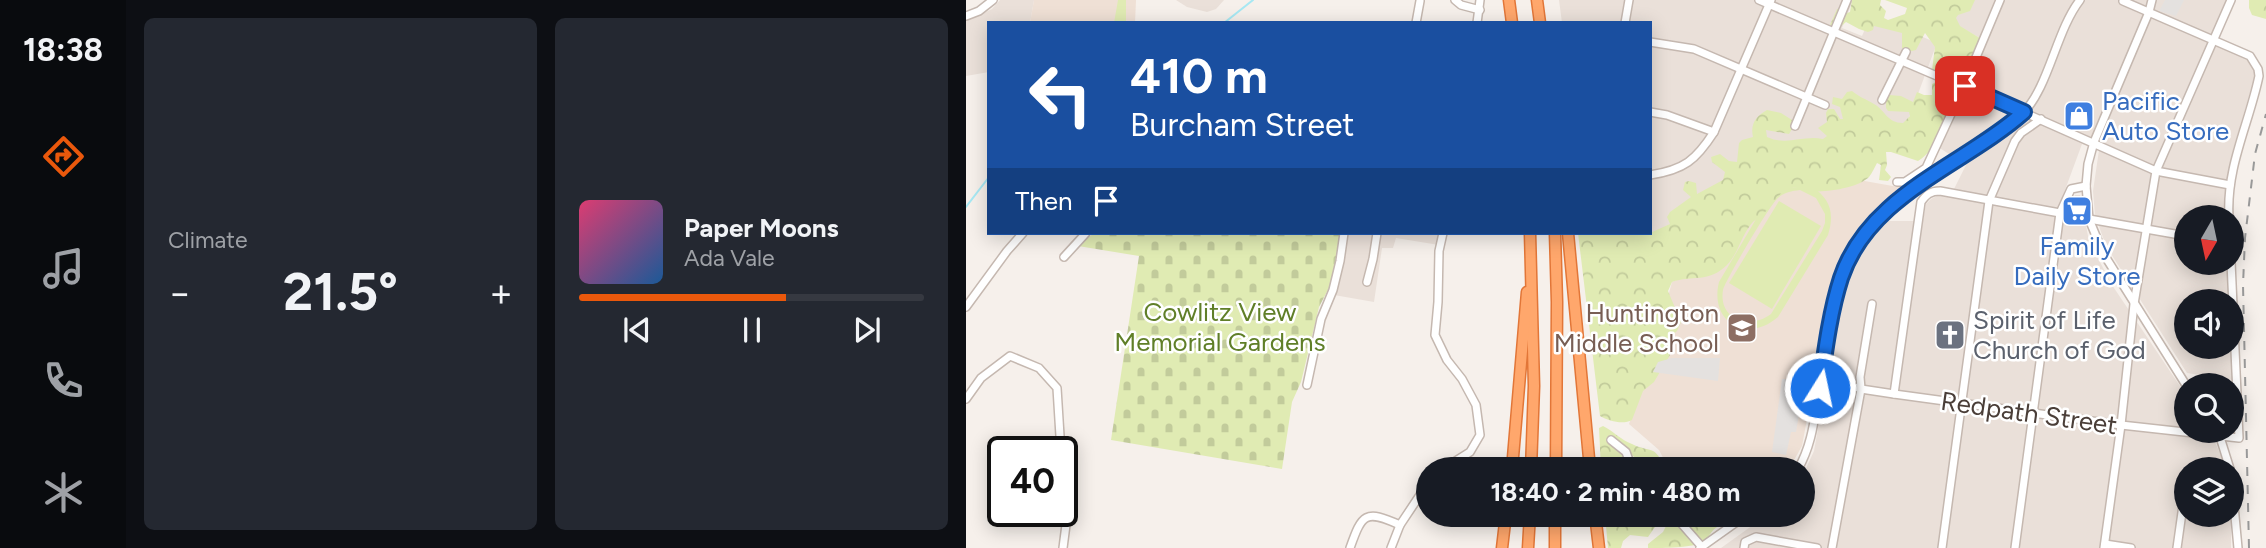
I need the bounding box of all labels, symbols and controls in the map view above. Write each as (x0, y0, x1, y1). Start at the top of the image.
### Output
text: 18:38 (23, 31, 103, 69)
text: 410 m (1130, 46, 1268, 105)
icon: left (1015, 49, 1106, 140)
pin (1935, 56, 1995, 116)
icon: arrive (1946, 67, 1984, 105)
place label: Pacific Auto Store (2102, 85, 2229, 147)
shop icon: Pacific Auto Store (2062, 99, 2096, 133)
text: Burcham Street (1130, 106, 1354, 144)
icon: directions (39, 132, 88, 181)
icon: arrive (1087, 182, 1125, 220)
text: Then (1015, 185, 1073, 217)
supermarket icon: Family Daily Store (2060, 194, 2094, 228)
north arrow (2174, 205, 2244, 275)
map controls (2174, 205, 2244, 527)
text: Paper Moons (684, 212, 839, 244)
text: Climate (168, 226, 247, 254)
place label: Family Daily Store (2014, 230, 2140, 292)
icon: music (39, 244, 88, 293)
text: Ada Vale (684, 244, 775, 272)
text: 21.5° (283, 261, 398, 323)
text: − (168, 270, 192, 316)
text: + (489, 270, 513, 316)
button: sound (2174, 289, 2244, 359)
park label: Cowlitz View Memorial Gardens (1114, 296, 1326, 358)
place label: Huntington Middle School (1554, 297, 1719, 359)
place label: Spirit of Life Church of God (1973, 304, 2146, 366)
icon: previous (618, 311, 656, 349)
icon: pause (733, 311, 771, 349)
icon: next (848, 311, 886, 349)
school or university icon: Huntington Middle School (1725, 311, 1759, 345)
church icon: Spirit of Life Church of God (1933, 318, 1967, 352)
position arrow (1783, 351, 1857, 425)
icon: phone (39, 356, 88, 405)
button: search (2174, 373, 2244, 443)
street label: Redpath Street (1939, 385, 2119, 441)
speed limit sign: 40 (987, 436, 1078, 527)
button: layers (2174, 457, 2244, 527)
icon: climate (39, 468, 88, 517)
text: 18:40 · 2 min · 480 m (1491, 476, 1740, 508)

